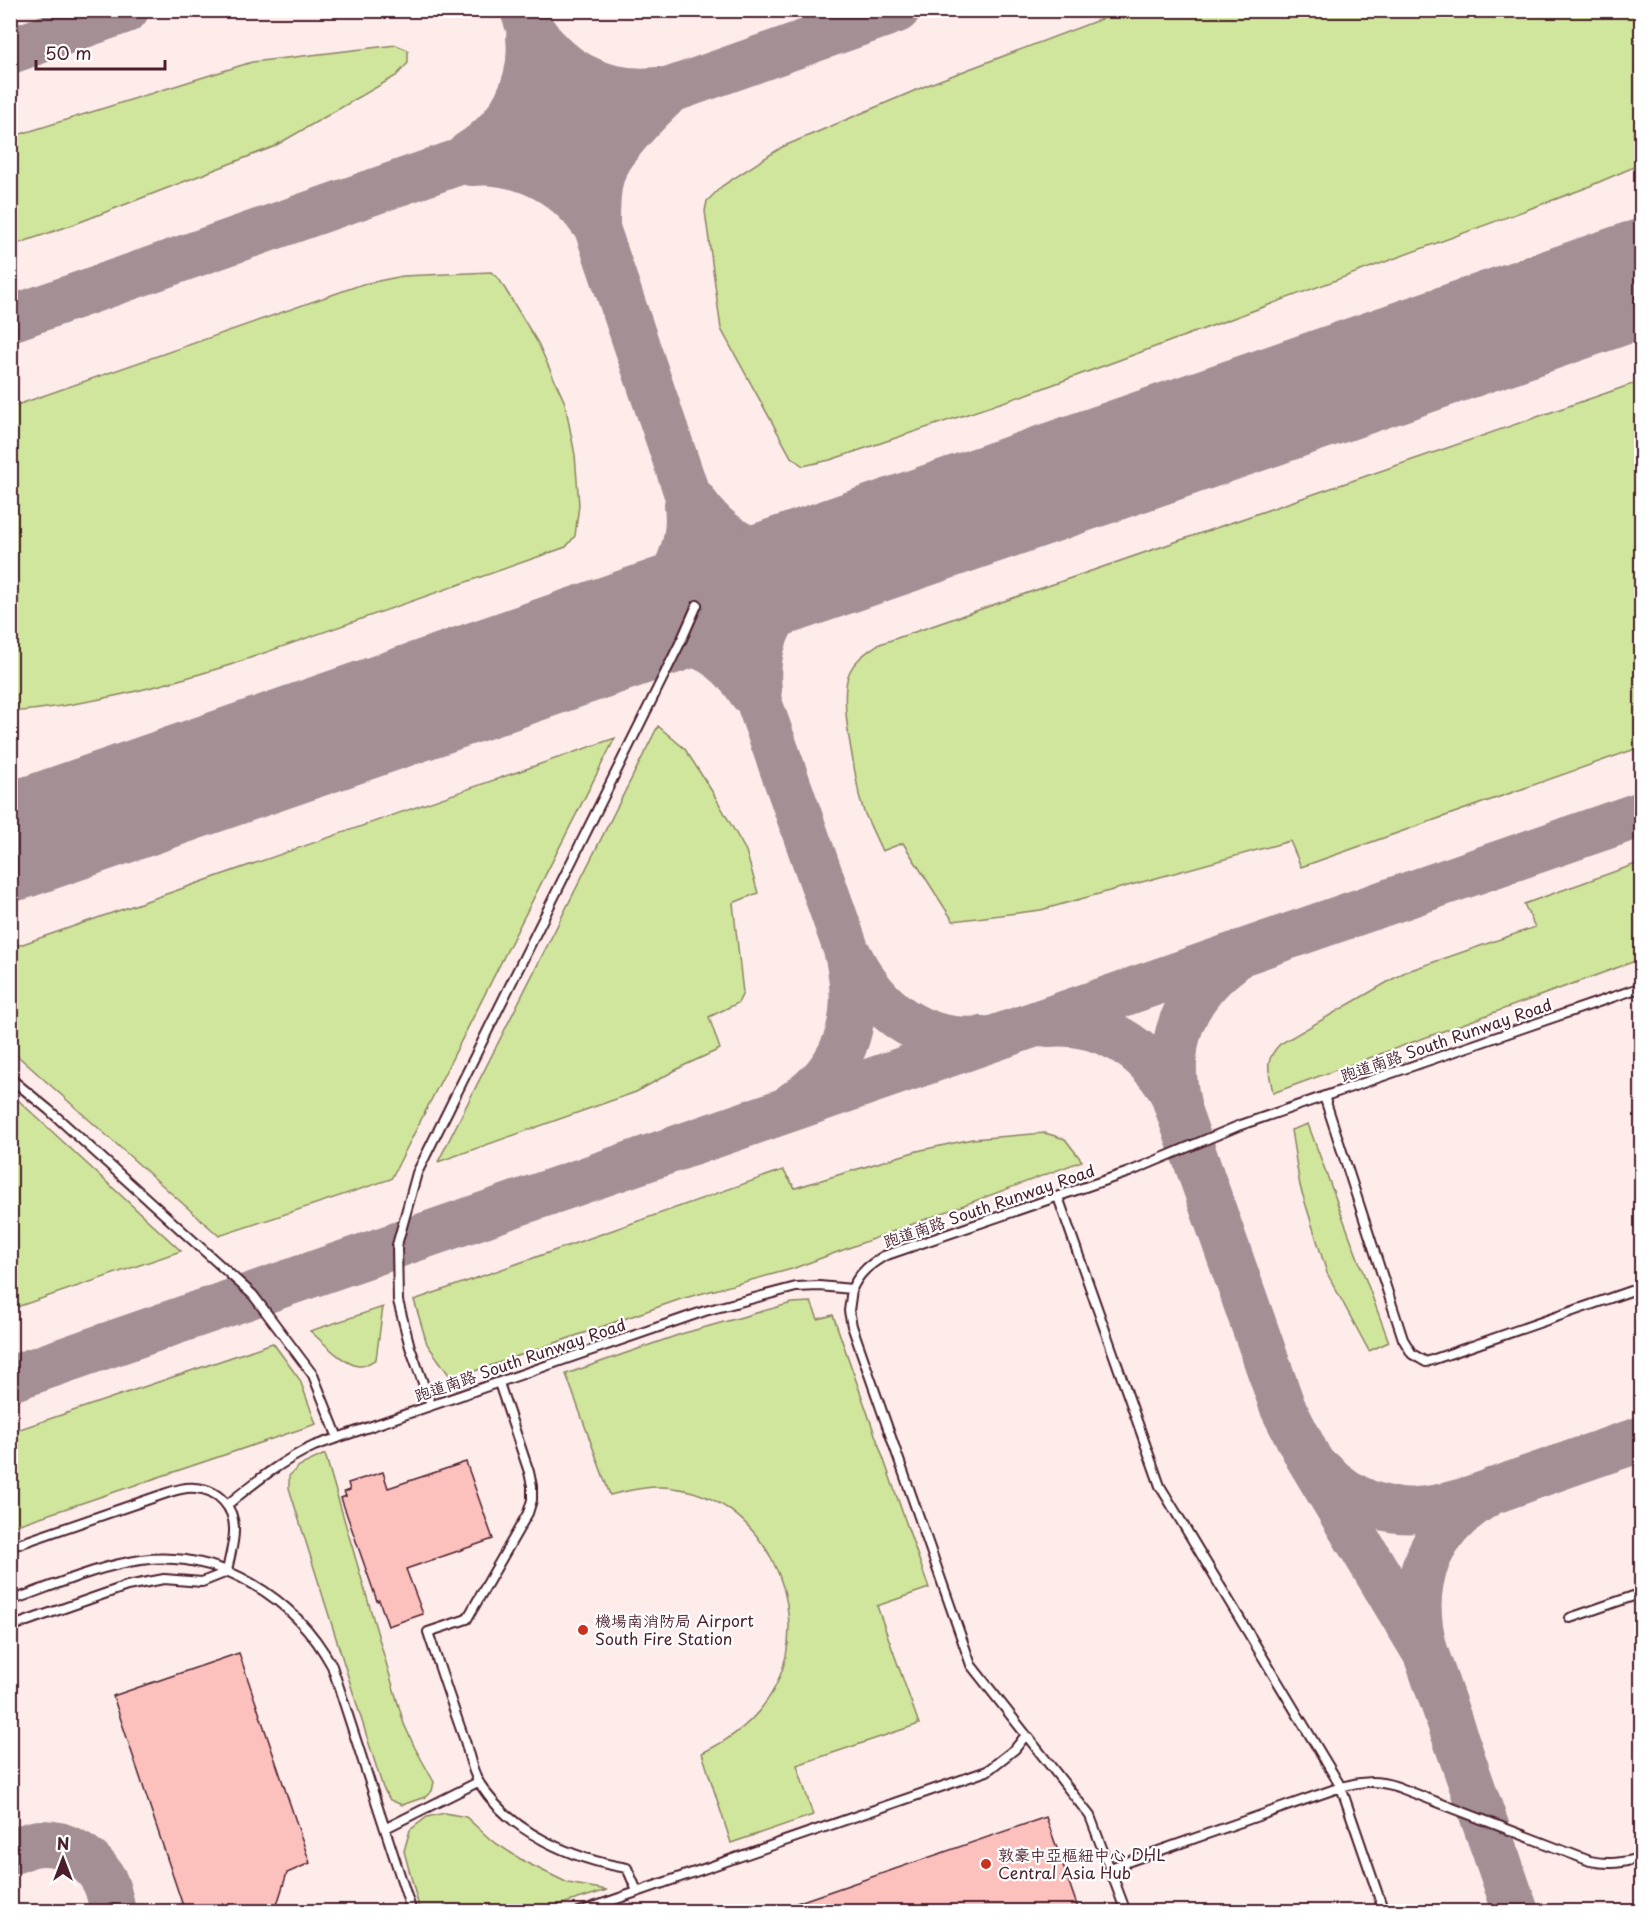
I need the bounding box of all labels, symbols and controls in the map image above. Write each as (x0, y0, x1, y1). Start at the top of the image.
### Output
scale bar (36, 33, 165, 71)
text: 50 m (45, 39, 92, 66)
street label: 跑道南路 South Runway Road (1337, 992, 1555, 1087)
street label: 跑道南路 South Runway Road (880, 1158, 1098, 1253)
street label: 跑道南路 South Runway Road (411, 1312, 629, 1407)
place label: 機場南消防局 Airport South Fire Station (595, 1608, 754, 1650)
marker: 機場南消防局 Airport South Fire Station (576, 1623, 590, 1637)
north arrow (33, 1829, 93, 1889)
text: N (57, 1831, 69, 1855)
place label: 敦豪中亞樞紐中心 DHL Central Asia Hub (998, 1842, 1166, 1884)
marker: 敦豪中亞樞紐中心 DHL Central Asia Hub (979, 1857, 993, 1871)

